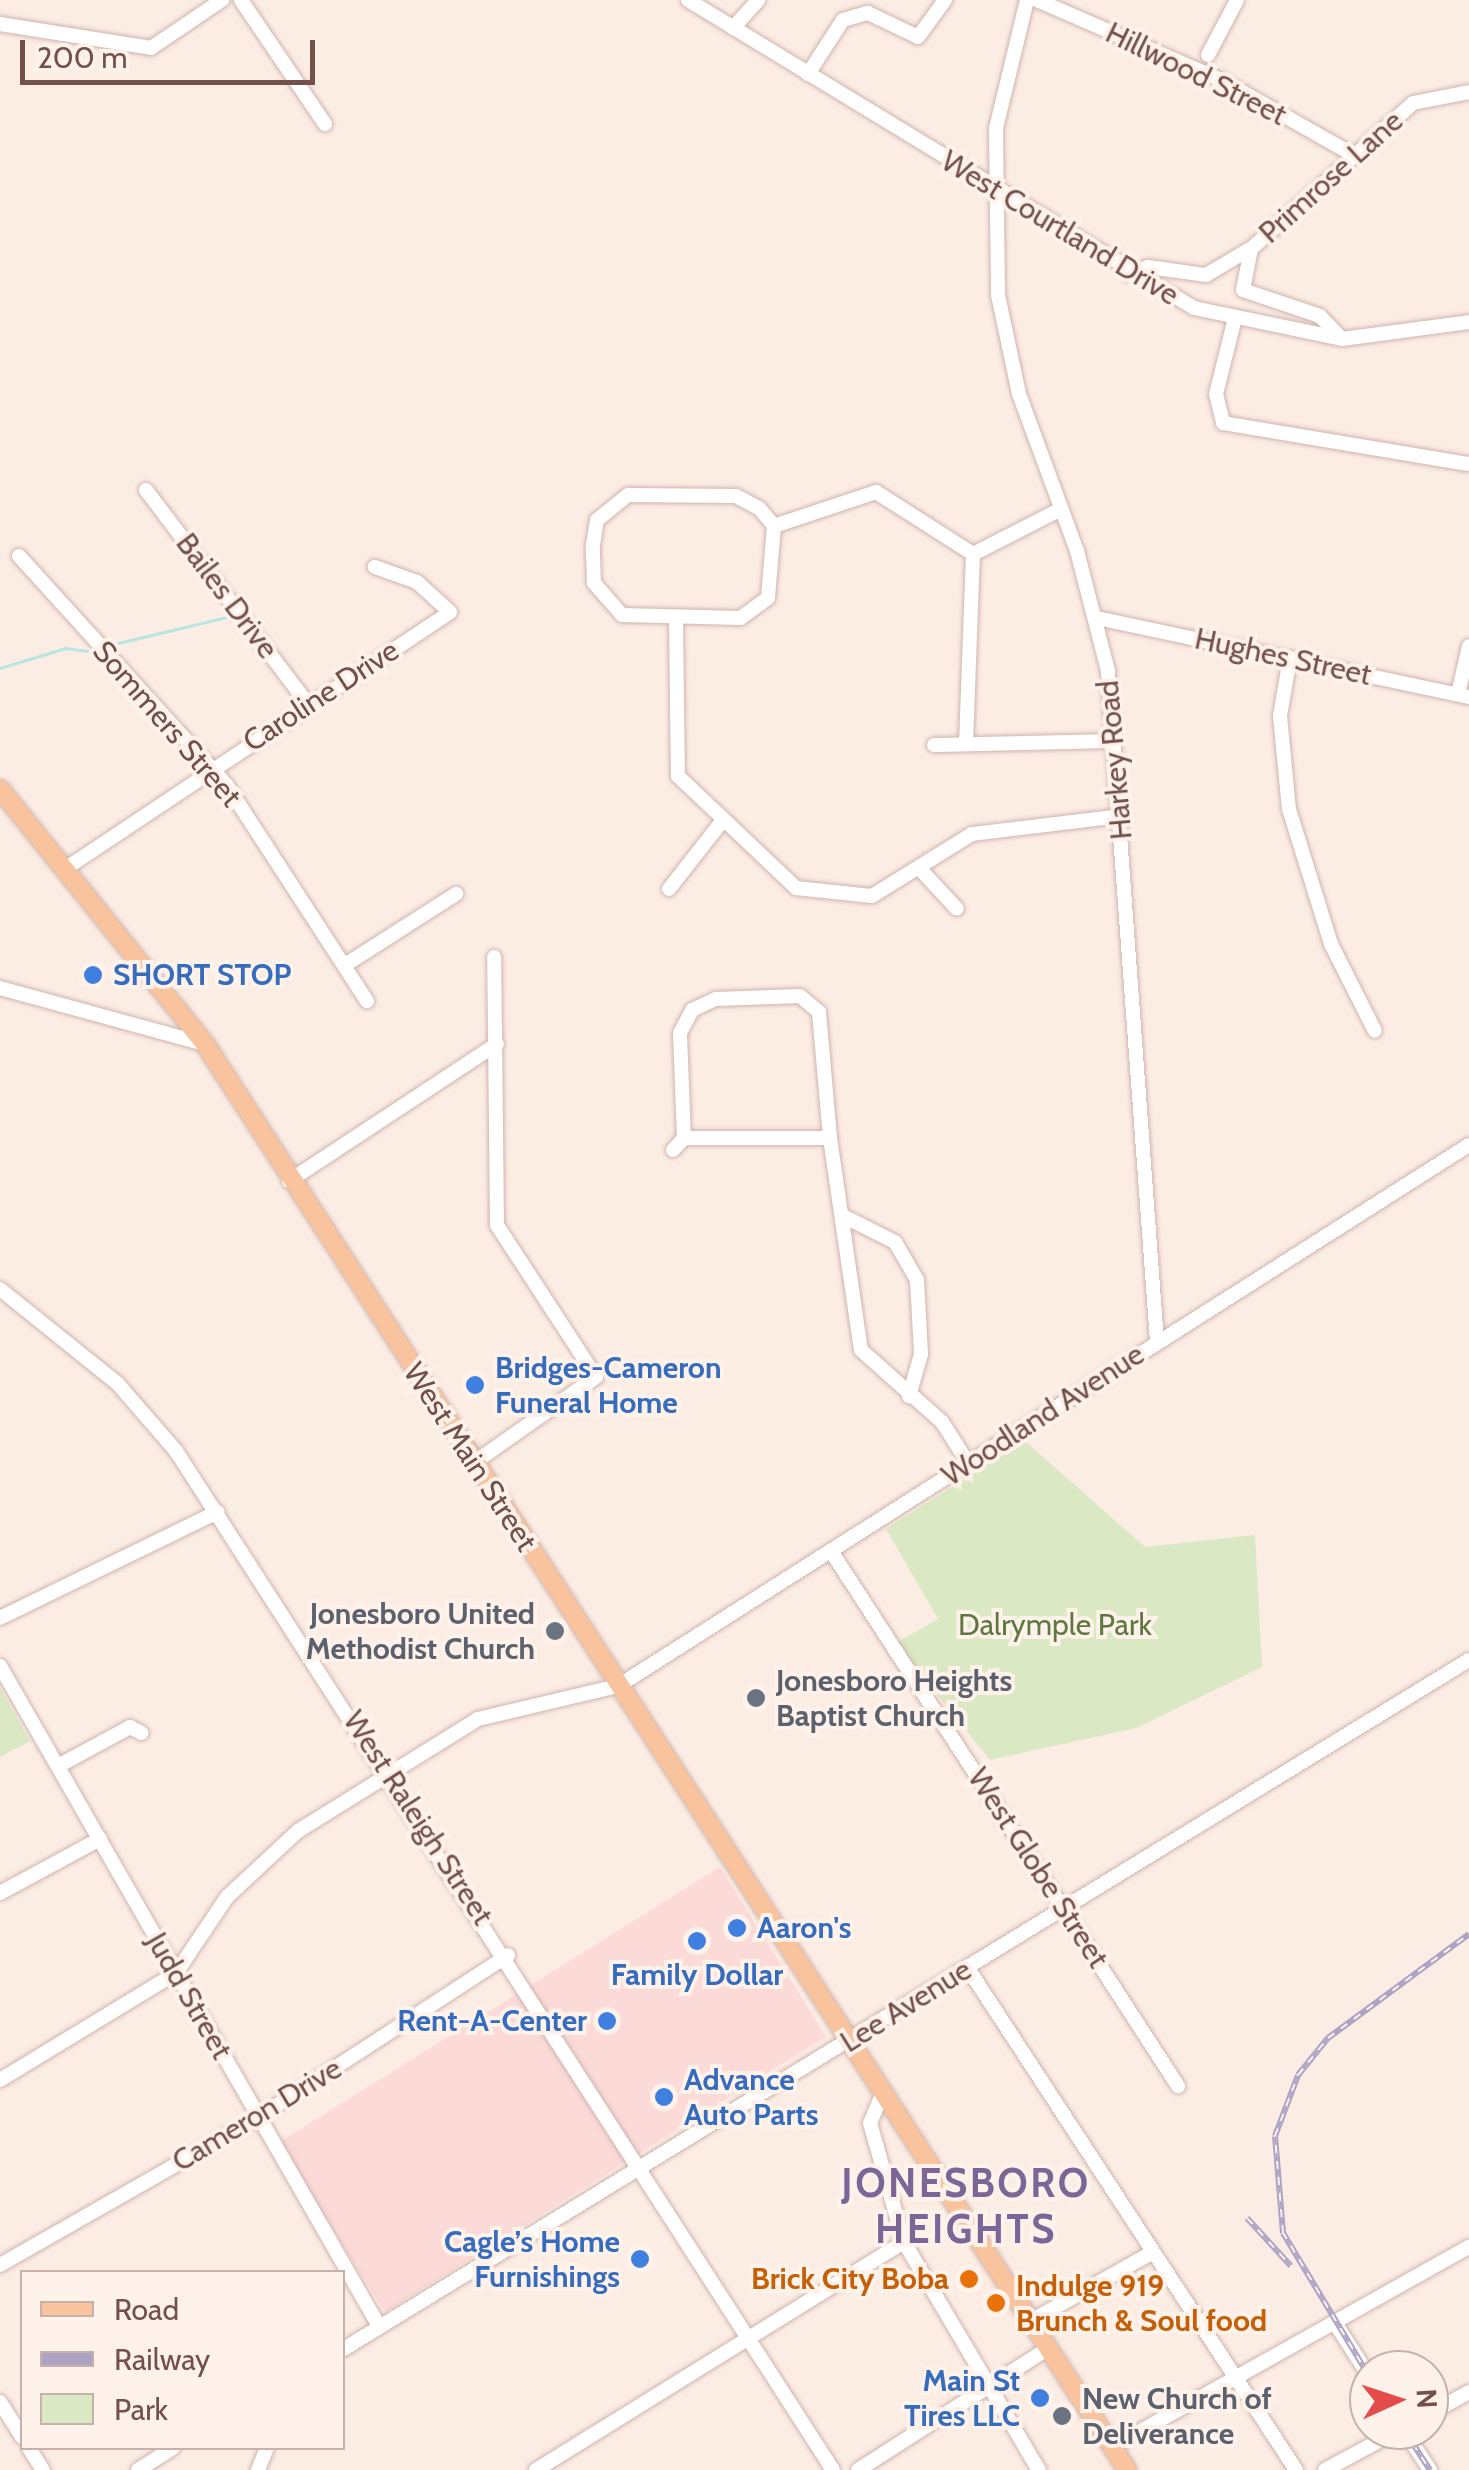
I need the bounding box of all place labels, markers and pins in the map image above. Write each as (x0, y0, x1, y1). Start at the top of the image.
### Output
place label: SHORT STOP (113, 957, 291, 993)
marker: SHORT STOP (82, 964, 104, 986)
place label: Bridges-Cameron Funeral Home (495, 1350, 721, 1420)
marker: Bridges-Cameron Funeral Home (464, 1374, 486, 1396)
place label: Jonesboro United Methodist Church (306, 1596, 535, 1666)
marker: Jonesboro United Methodist Church (544, 1620, 566, 1642)
place label: Jonesboro Heights Baptist Church (776, 1663, 1012, 1734)
marker: Jonesboro Heights Baptist Church (745, 1687, 767, 1709)
place label: Aaron's (757, 1910, 851, 1946)
marker: Aaron's (726, 1917, 748, 1939)
marker: Family Dollar (686, 1930, 708, 1952)
place label: Family Dollar (611, 1957, 783, 1993)
place label: Rent-A-Center (397, 2003, 587, 2039)
marker: Rent-A-Center (596, 2010, 618, 2032)
place label: Advance Auto Parts (684, 2062, 818, 2132)
marker: Advance Auto Parts (653, 2086, 675, 2108)
place label: Cagle’s Home Furnishings (444, 2224, 620, 2294)
marker: Cagle’s Home Furnishings (629, 2248, 651, 2270)
place label: Brick City Boba (751, 2261, 949, 2297)
marker: Brick City Boba (958, 2268, 980, 2290)
place label: Indulge 919 Brunch & Soul food (1016, 2268, 1267, 2338)
marker: Indulge 919 Brunch & Soul food (985, 2292, 1007, 2314)
place label: Main St Tires LLC (904, 2363, 1020, 2434)
place label: New Church of Deliverance (1082, 2381, 1272, 2452)
marker: Main St Tires LLC (1029, 2387, 1051, 2409)
marker: New Church of Deliverance (1051, 2405, 1073, 2427)

